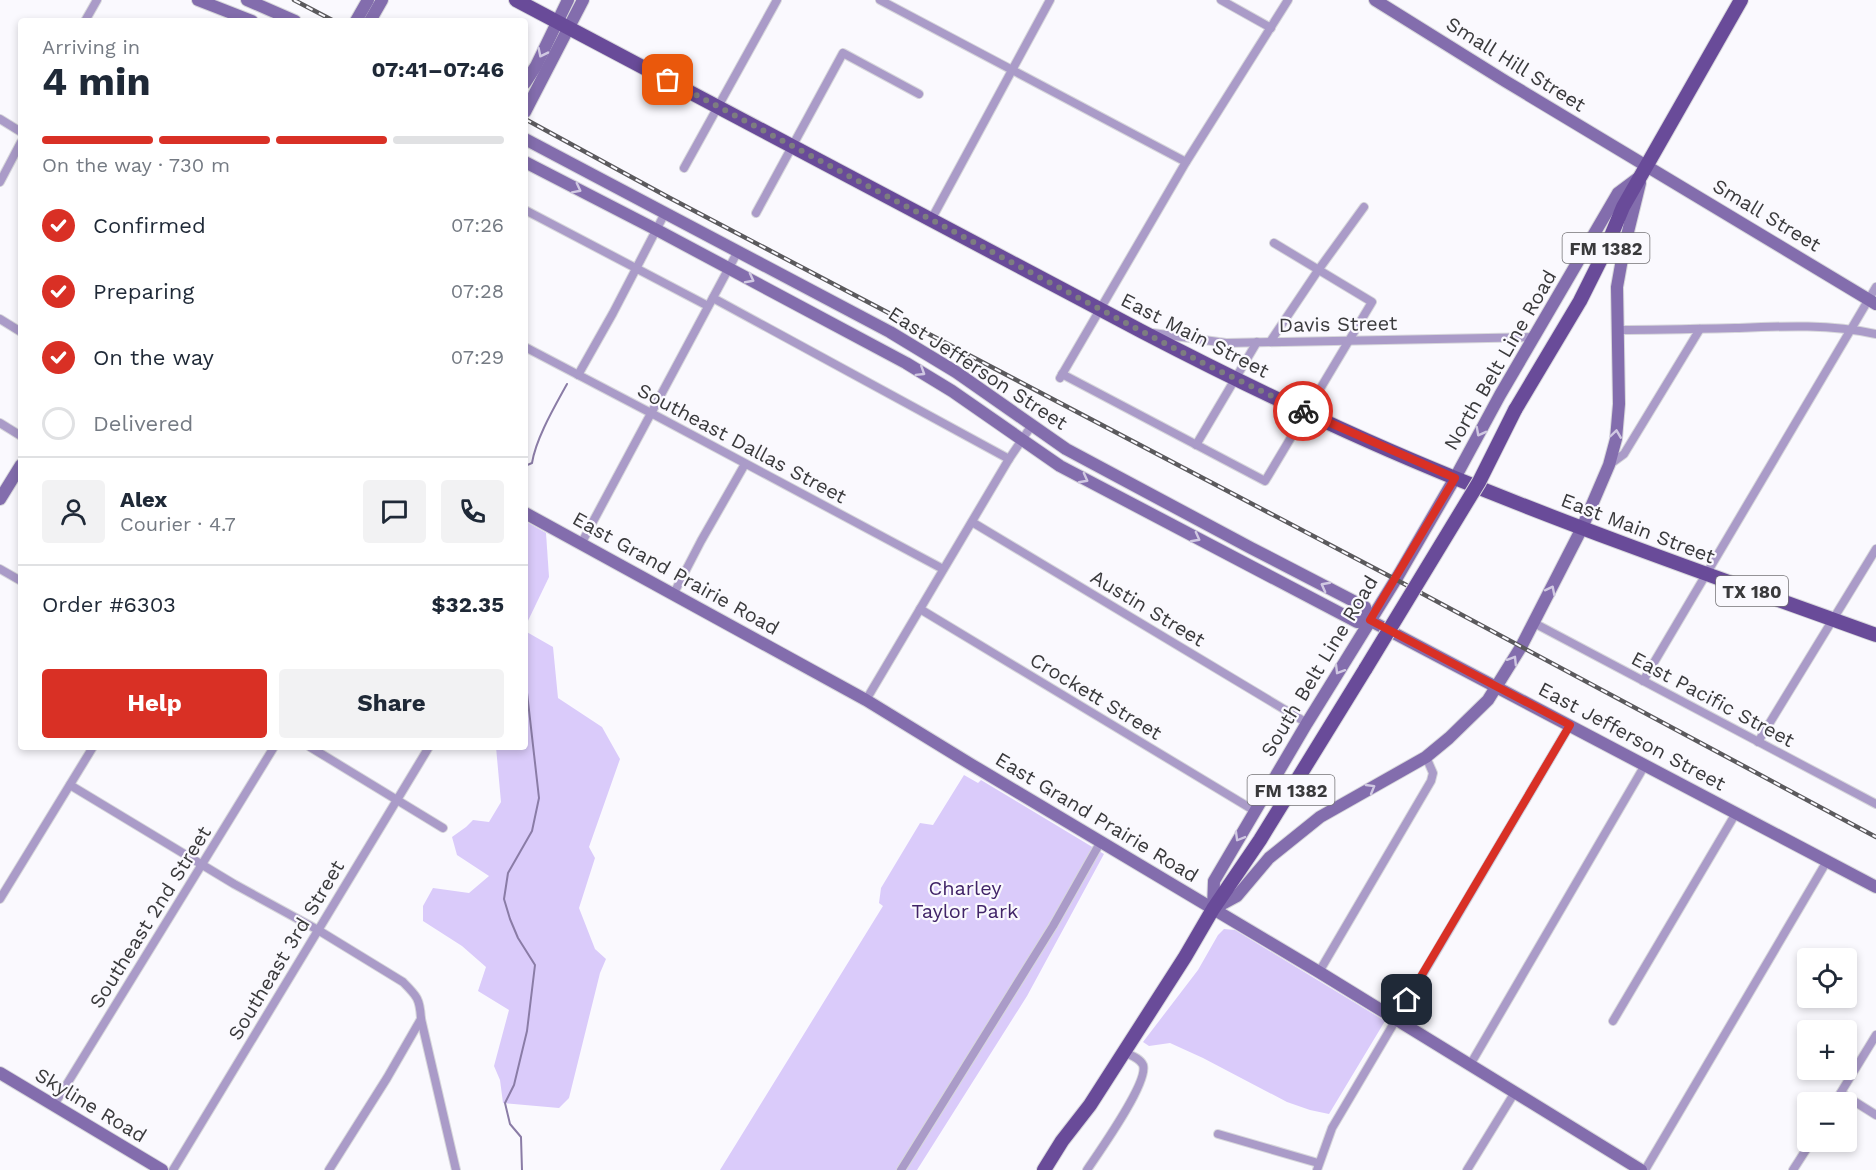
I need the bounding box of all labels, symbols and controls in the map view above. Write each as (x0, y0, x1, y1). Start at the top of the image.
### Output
street label: Small Hill Street (1442, 11, 1591, 117)
text: Arriving in (42, 35, 140, 59)
one-way arrow (538, 46, 549, 57)
pin (642, 54, 693, 105)
text: 07:41–07:46 (371, 57, 504, 82)
text: 4 min (42, 59, 151, 104)
icon: bag (651, 63, 684, 96)
text: On the way · 730 m (42, 153, 230, 177)
street label: Small Street (1709, 173, 1826, 257)
one-way arrow (571, 181, 582, 193)
icon: check (42, 209, 75, 242)
text: Confirmed (93, 213, 206, 238)
text: 07:26 (451, 213, 504, 237)
road number: FM 1382 (1562, 233, 1650, 263)
street label: North Belt Line Road (1439, 266, 1561, 454)
one-way arrow (743, 272, 754, 283)
icon: check (42, 275, 75, 308)
text: Preparing (93, 279, 194, 304)
text: 07:28 (451, 279, 504, 303)
street label: East Main Street (1117, 287, 1274, 383)
street label: East Jefferson Street (884, 301, 1073, 435)
street label: Davis Street (1278, 311, 1398, 337)
icon: check (42, 341, 75, 374)
text: On the way (93, 345, 214, 370)
text: 07:29 (451, 345, 504, 369)
one-way arrow (915, 364, 925, 376)
street label: Southeast Dallas Street (633, 378, 851, 509)
courier (1273, 381, 1333, 441)
icon: bike (1287, 395, 1320, 428)
text: Delivered (93, 411, 193, 436)
one-way arrow (1476, 426, 1487, 437)
one-way arrow (1609, 429, 1621, 438)
one-way arrow (1078, 472, 1088, 483)
button: person (42, 480, 105, 543)
button: chat (363, 480, 426, 543)
button: phone (441, 480, 504, 543)
text: Alex (120, 487, 167, 512)
street label: East Main Street (1558, 488, 1719, 569)
street label: East Grand Prairie Road (568, 506, 784, 640)
text: Courier · 4.7 (120, 512, 236, 536)
one-way arrow (1190, 531, 1200, 542)
street label: Austin Street (1087, 564, 1210, 652)
street label: South Belt Line Road (1255, 571, 1383, 761)
road number: TX 180 (1716, 576, 1788, 606)
one-way arrow (1321, 582, 1332, 593)
one-way arrow (1544, 585, 1555, 596)
text: Order #6303 (42, 592, 176, 617)
text: $32.35 (431, 592, 504, 617)
street label: East Pacific Street (1627, 646, 1799, 752)
street label: Crockett Street (1026, 647, 1167, 745)
one-way arrow (1506, 655, 1517, 666)
one-way arrow (1335, 664, 1346, 674)
button: Help (42, 669, 267, 738)
button: Share (279, 669, 504, 738)
street label: East Jefferson Street (1534, 676, 1730, 796)
street label: East Grand Prairie Road (991, 747, 1203, 887)
road number: FM 1382 (1248, 775, 1334, 805)
one-way arrow (1365, 784, 1375, 795)
street label: Southeast 2nd Street (84, 821, 216, 1012)
one-way arrow (1235, 831, 1247, 841)
street label: Southeast 3rd Street (223, 855, 350, 1044)
park label: Charley Taylor Park (912, 876, 1018, 923)
map controls (1797, 948, 1857, 1152)
button: locate (1797, 948, 1857, 1008)
pin (1381, 974, 1432, 1025)
icon: home (1390, 983, 1423, 1016)
button: + (1797, 1020, 1857, 1080)
street label: Skyline Road (31, 1062, 151, 1148)
button: − (1797, 1092, 1857, 1152)

